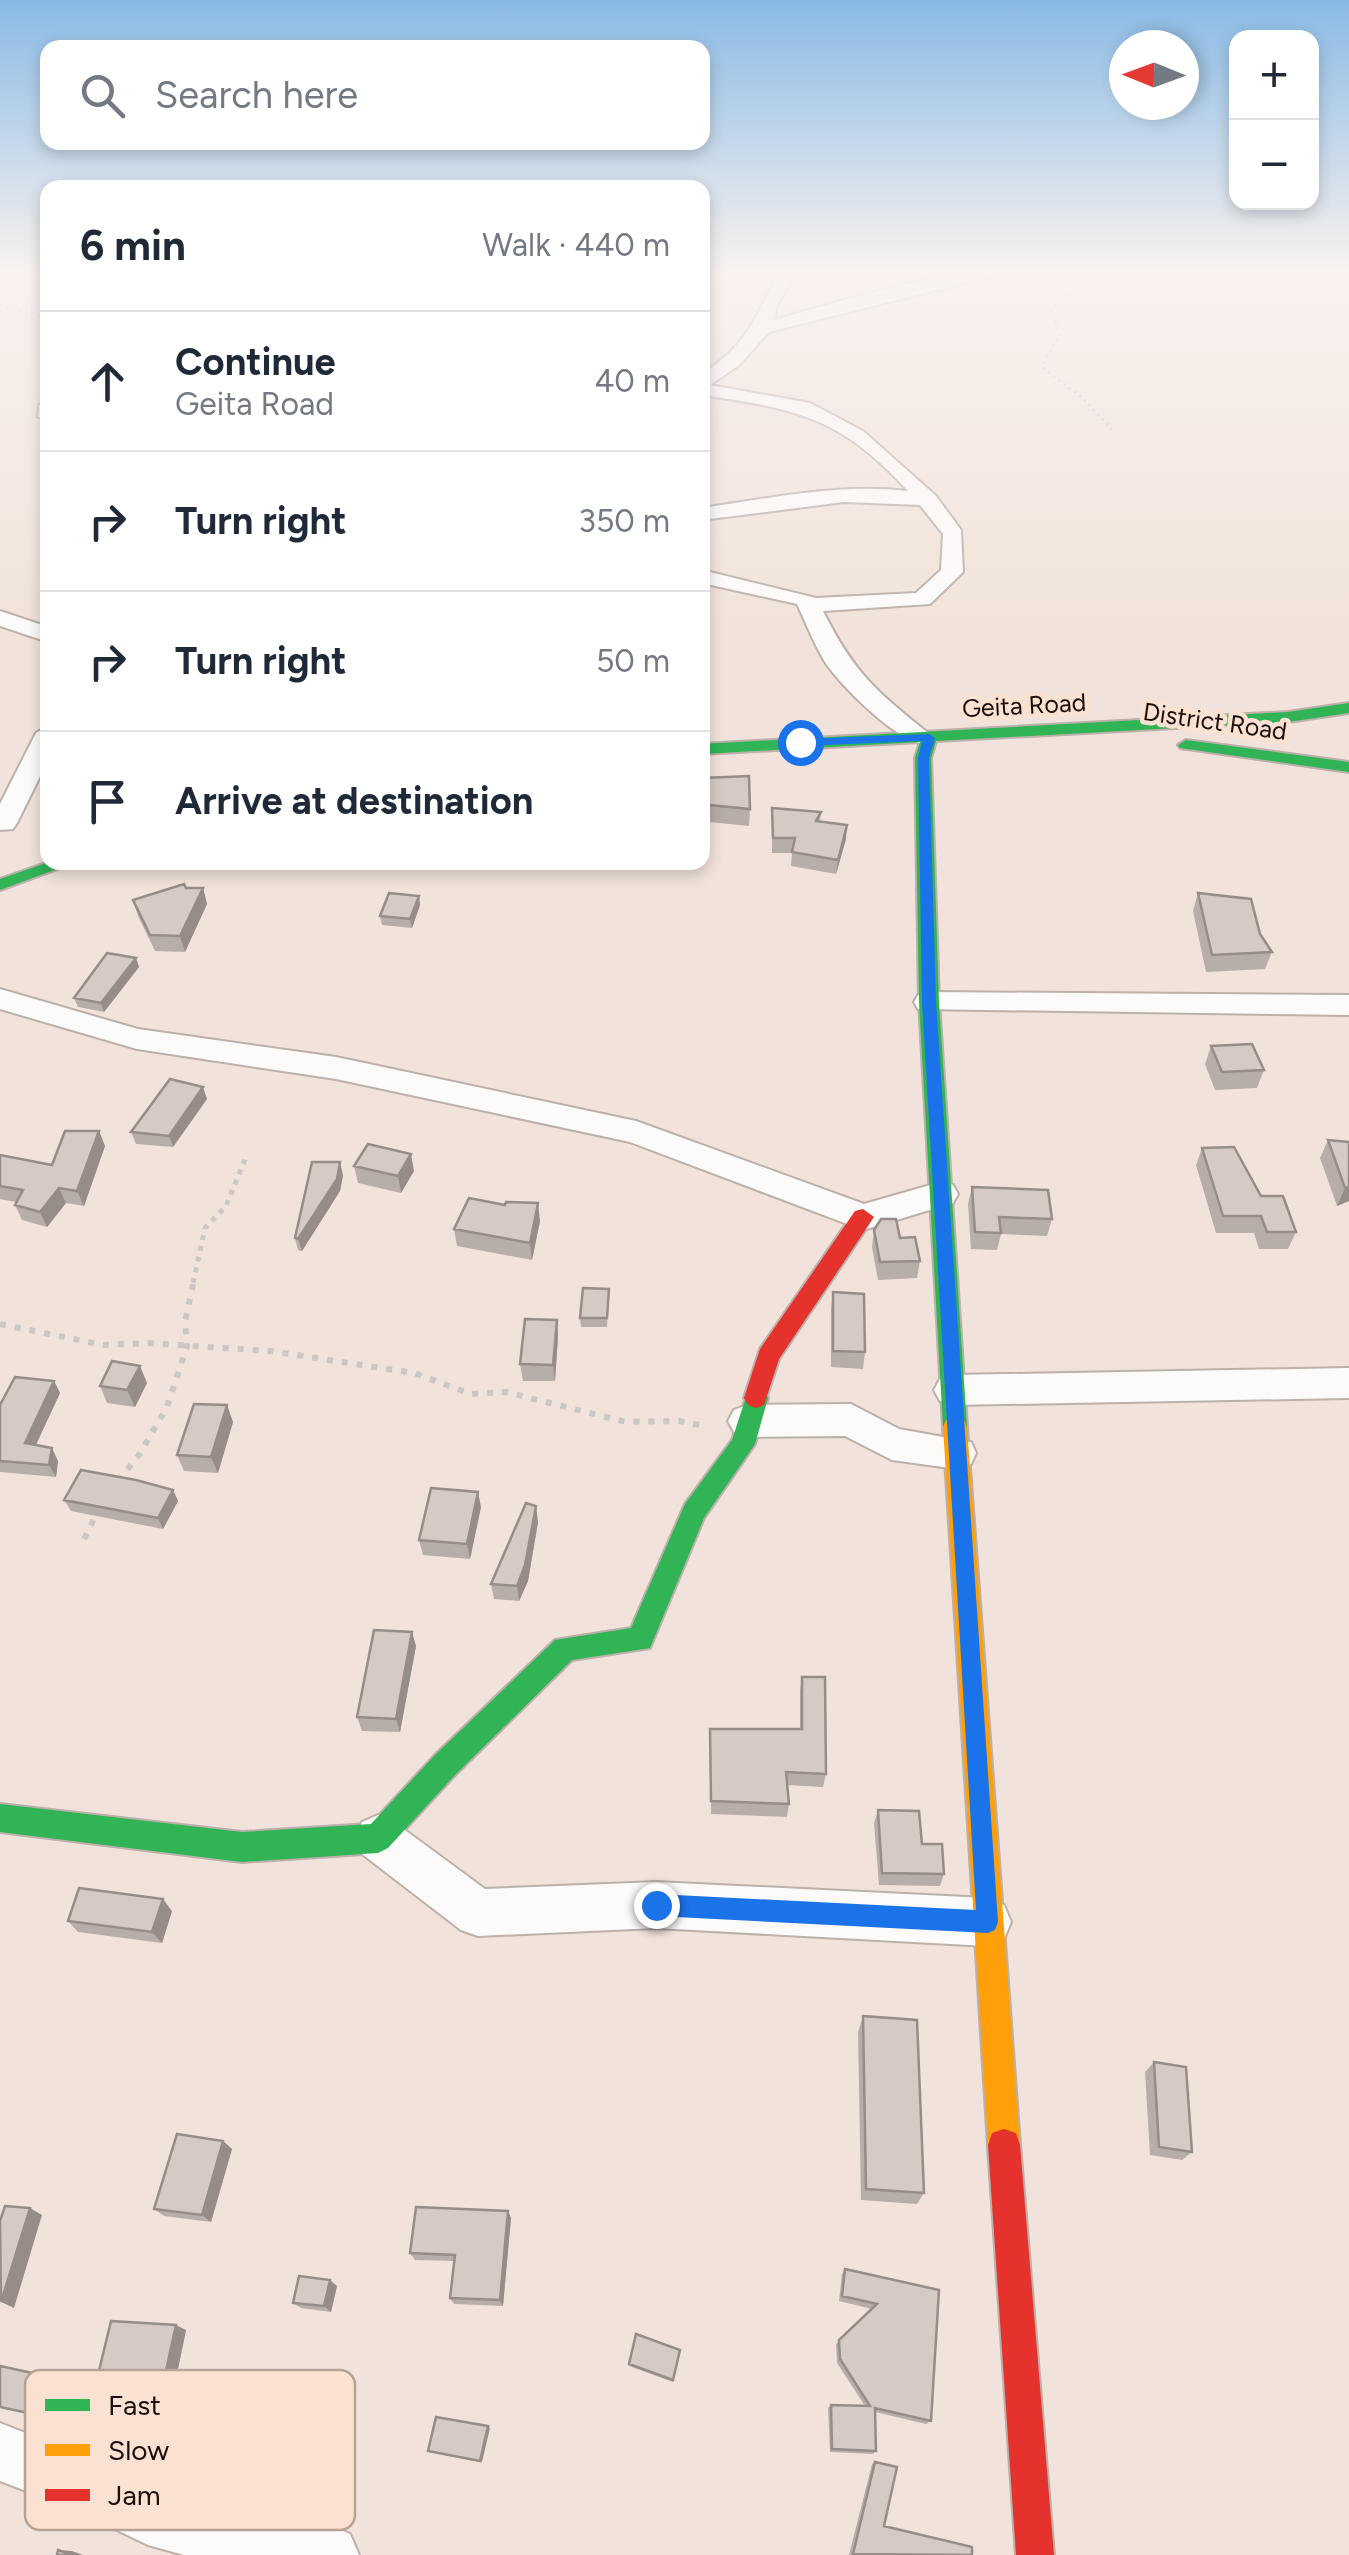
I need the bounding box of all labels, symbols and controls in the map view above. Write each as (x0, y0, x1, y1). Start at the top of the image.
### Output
north arrow (1109, 30, 1199, 120)
map controls (1229, 30, 1319, 210)
button: + (1229, 30, 1319, 120)
search box (40, 40, 710, 150)
icon: search (75, 68, 130, 123)
text: Search here (155, 72, 358, 118)
button: − (1229, 120, 1319, 210)
text: 6 min (80, 220, 186, 271)
text: Walk · 440 m (482, 226, 670, 264)
text: Continue (175, 339, 336, 385)
icon: ahead (80, 354, 135, 409)
text: 40 m (594, 362, 670, 400)
text: Geita Road (175, 385, 334, 423)
icon: right (80, 494, 135, 549)
text: Turn right (175, 498, 347, 544)
text: 350 m (579, 502, 670, 540)
icon: right (80, 634, 135, 689)
text: Turn right (175, 638, 347, 684)
text: 50 m (596, 642, 670, 680)
street label: Geita Road (961, 687, 1087, 723)
street label: District Road (1141, 696, 1289, 746)
route start (778, 720, 824, 766)
icon: arrive (80, 774, 135, 829)
text: Arrive at destination (175, 778, 533, 824)
route end (634, 1883, 680, 1929)
legend (25, 2370, 355, 2530)
text: Fast (108, 2388, 161, 2422)
text: Slow (108, 2433, 169, 2467)
text: Jam (108, 2478, 161, 2512)

